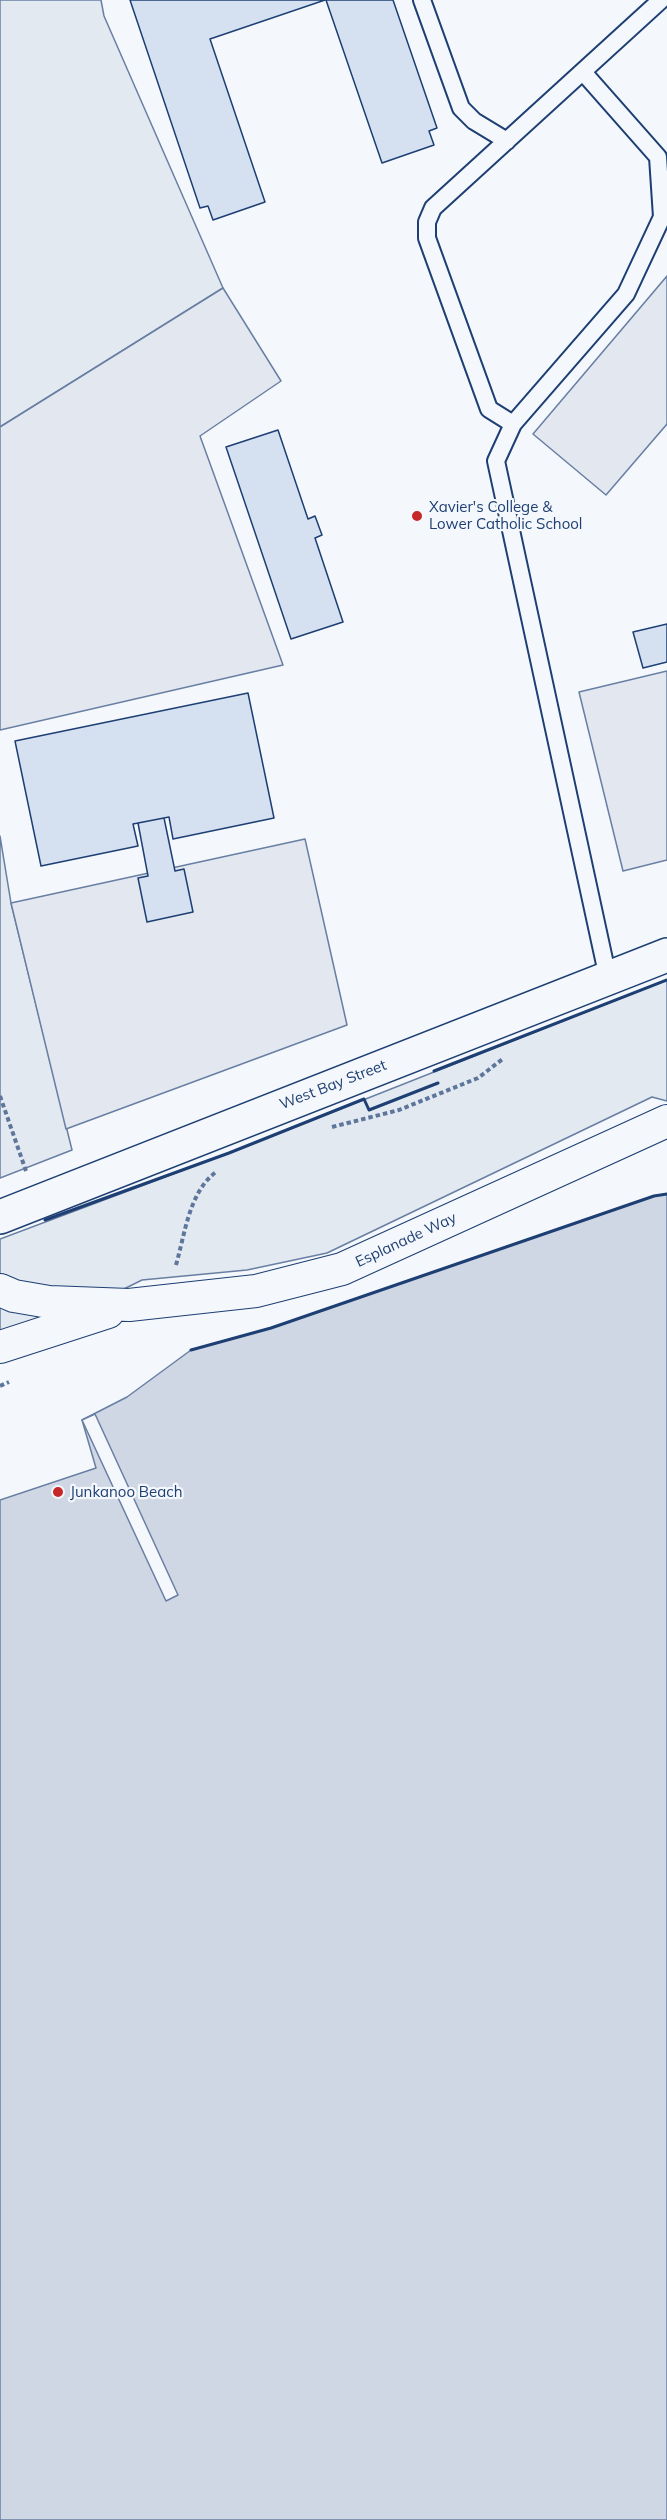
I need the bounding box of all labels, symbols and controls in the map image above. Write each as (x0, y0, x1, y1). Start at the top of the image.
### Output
place label: Xavier's College & Lower Catholic School (429, 498, 582, 533)
marker: Xavier's College & Lower Catholic School (410, 509, 424, 523)
street label: West Bay Street (277, 1056, 389, 1114)
street label: Esplanade Way (353, 1209, 459, 1271)
place label: Junkanoo Beach (70, 1483, 182, 1501)
marker: Junkanoo Beach (51, 1485, 65, 1499)

